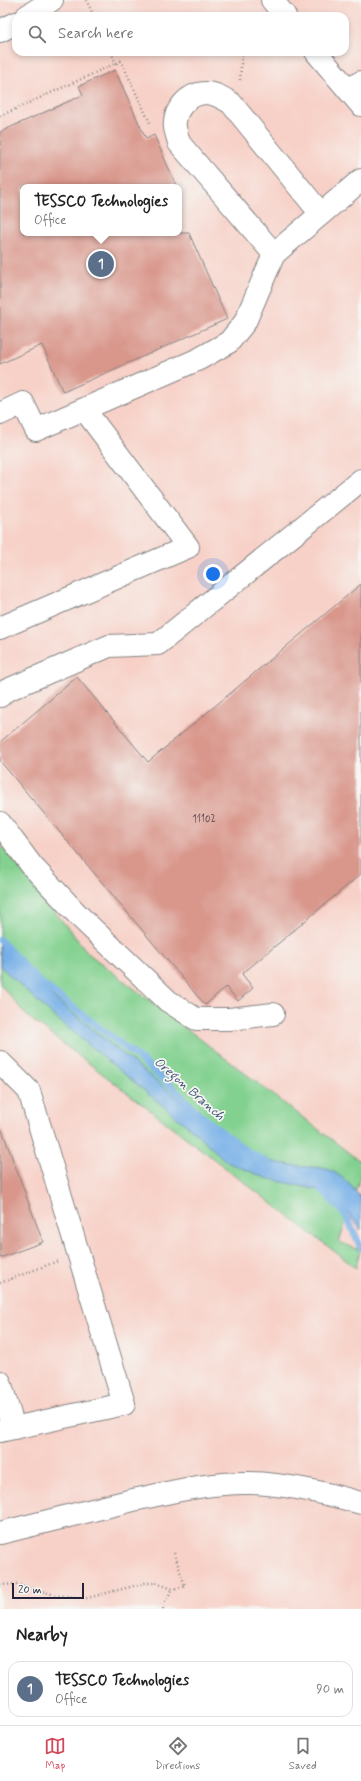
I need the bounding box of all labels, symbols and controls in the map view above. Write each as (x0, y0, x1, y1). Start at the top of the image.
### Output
search box (12, 12, 349, 56)
icon: search (26, 23, 48, 45)
text: Search here (58, 24, 134, 44)
popup (20, 184, 182, 236)
text: TESSCO Technologies (34, 192, 168, 212)
text: Office (34, 212, 66, 229)
pin: 1 (88, 249, 114, 279)
your location (203, 564, 223, 584)
house number: 11102 (192, 813, 216, 826)
water label: Oregon Branch (149, 1054, 228, 1126)
scale bar (12, 1581, 84, 1600)
text: 20 m (18, 1583, 41, 1597)
text: Nearby (16, 1624, 68, 1646)
text: TESSCO Technologies (55, 1671, 189, 1691)
text: 1 (27, 1681, 33, 1698)
text: 90 m (316, 1681, 344, 1698)
text: Office (55, 1691, 87, 1708)
tab: Map (44, 1735, 66, 1773)
tab: Directions (155, 1735, 200, 1773)
tab: Saved (289, 1735, 317, 1773)

